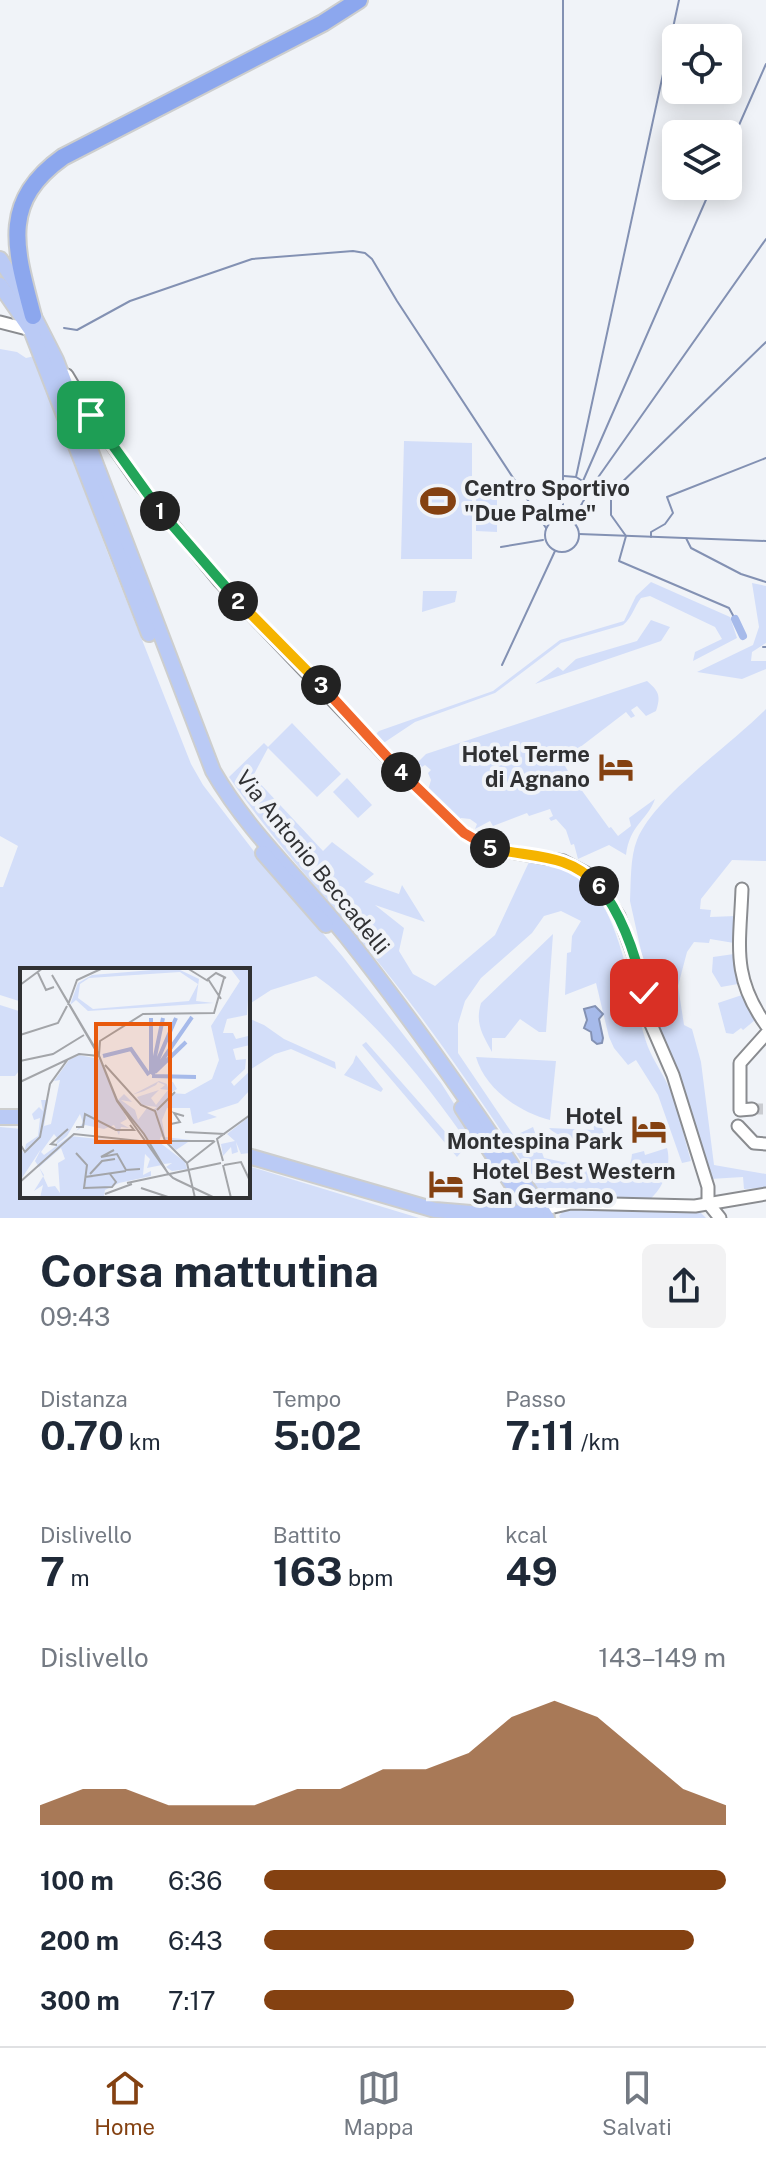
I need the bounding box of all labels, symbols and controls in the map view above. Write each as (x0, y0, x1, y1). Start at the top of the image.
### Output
map controls (662, 24, 742, 200)
button: locate (662, 24, 742, 104)
button: layers (662, 120, 742, 200)
pin (57, 381, 125, 449)
icon: arrive (69, 393, 113, 437)
place label: Centro Sportivo "Due Palme" (464, 475, 630, 526)
sports icon: Centro Sportivo "Due Palme" (419, 482, 457, 520)
pin: 1 (140, 491, 180, 531)
text: 1 (155, 498, 165, 524)
pin: 2 (218, 581, 258, 621)
text: 2 (231, 588, 245, 614)
pin: 3 (301, 665, 341, 705)
text: 3 (314, 672, 328, 698)
place label: Hotel Terme di Agnano (461, 741, 590, 792)
hotel icon: Hotel Terme di Agnano (597, 748, 635, 786)
pin: 4 (381, 752, 421, 792)
text: 4 (394, 759, 408, 785)
street label: Via Antonio Beccadelli (231, 765, 395, 959)
pin: 5 (470, 828, 510, 868)
text: 5 (483, 835, 497, 861)
pin: 6 (579, 866, 619, 906)
text: 6 (592, 873, 606, 899)
pin (610, 959, 678, 1027)
inset map (20, 968, 250, 1198)
icon: check (622, 971, 666, 1015)
place label: Hotel Montespina Park (447, 1103, 623, 1154)
hotel icon: Hotel Montespina Park (630, 1110, 668, 1148)
place label: Hotel Best Western San Germano (472, 1158, 676, 1209)
hotel icon: Hotel Best Western San Germano (427, 1165, 465, 1203)
button: share (642, 1244, 726, 1328)
text: Corsa mattutina (40, 1245, 379, 1297)
text: 09:43 (40, 1301, 110, 1332)
text: Distanza (40, 1386, 128, 1412)
text: Tempo (273, 1386, 341, 1412)
text: Passo (505, 1386, 566, 1412)
text: 0.70 (40, 1412, 124, 1459)
text: 5:02 (273, 1412, 362, 1459)
text: 7:11 (505, 1412, 575, 1459)
text: km (124, 1429, 160, 1455)
text: /km (575, 1429, 620, 1455)
text: Dislivello (40, 1522, 132, 1548)
text: Battito (273, 1522, 341, 1548)
text: kcal (505, 1522, 548, 1548)
text: 7 (40, 1548, 65, 1595)
text: 163 (273, 1548, 343, 1595)
text: 49 (505, 1548, 558, 1595)
text: m (65, 1565, 89, 1591)
text: bpm (343, 1565, 393, 1591)
text: Dislivello (40, 1642, 149, 1673)
text: 143–149 m (598, 1642, 726, 1673)
text: 100 m (40, 1865, 114, 1896)
text: 6:36 (168, 1865, 222, 1896)
text: 200 m (40, 1925, 119, 1956)
text: 6:43 (168, 1925, 223, 1956)
text: 300 m (40, 1985, 120, 2016)
text: 7:17 (168, 1985, 216, 2016)
tab: Home (94, 2066, 155, 2140)
tab: Mappa (344, 2066, 413, 2140)
tab: Salvati (602, 2066, 672, 2140)

